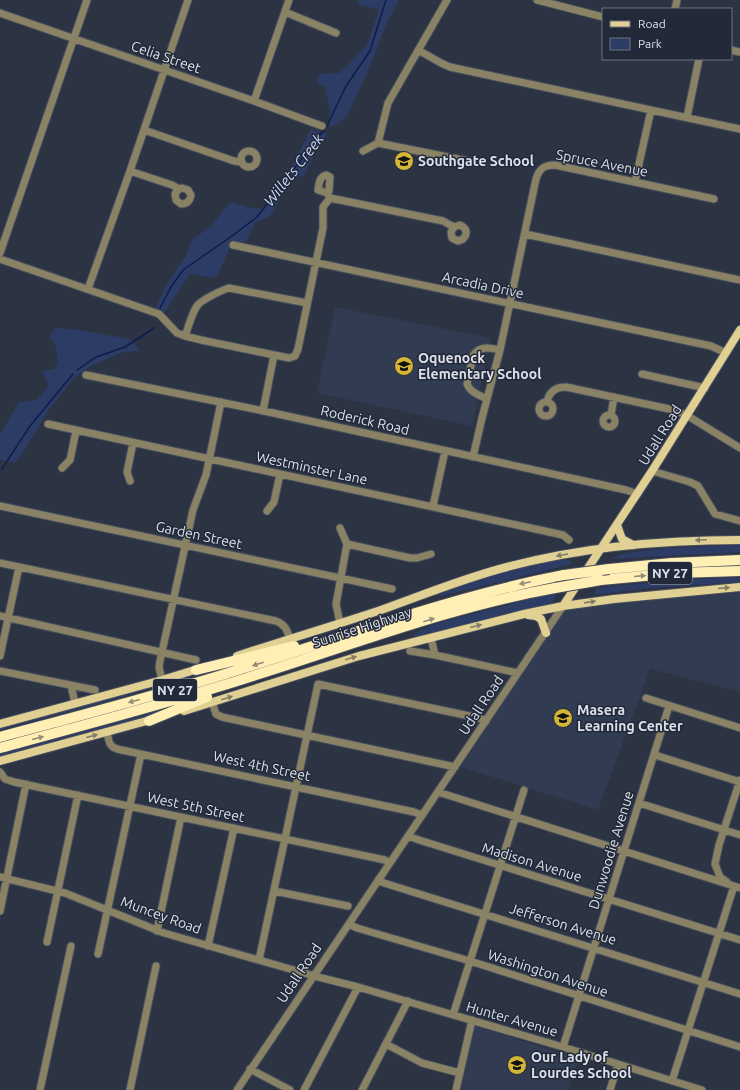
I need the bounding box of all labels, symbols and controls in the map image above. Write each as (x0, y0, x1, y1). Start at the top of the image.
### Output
legend (602, 8, 732, 60)
text: Road (638, 17, 666, 30)
text: Park (638, 37, 662, 50)
street label: Celia Street (129, 38, 204, 77)
water label: Willets Creek (260, 130, 327, 209)
street label: Spruce Avenue (555, 146, 649, 180)
school or university icon: Southgate School (393, 150, 415, 172)
place label: Southgate School (418, 153, 534, 169)
street label: Arcadia Drive (441, 269, 525, 301)
place label: Oquenock Elementary School (418, 350, 541, 382)
school or university icon: Oquenock Elementary School (393, 355, 415, 377)
street label: Roderick Road (319, 402, 411, 438)
street label: Udall Road (635, 402, 685, 468)
street label: Westminster Lane (255, 448, 369, 488)
street label: Garden Street (154, 518, 244, 552)
one-way arrow (695, 537, 707, 544)
one-way arrow (556, 552, 569, 558)
road number: NY 27 (648, 562, 692, 584)
one-way arrow (634, 572, 646, 579)
one-way arrow (519, 580, 531, 586)
one-way arrow (718, 585, 730, 592)
one-way arrow (584, 599, 596, 605)
street label: Sunrise Highway (311, 603, 414, 651)
one-way arrow (423, 617, 435, 623)
one-way arrow (471, 623, 483, 629)
one-way arrow (345, 655, 357, 661)
one-way arrow (252, 661, 264, 667)
street label: Udall Road (455, 672, 507, 738)
road number: NY 27 (153, 679, 197, 701)
one-way arrow (221, 695, 233, 701)
one-way arrow (127, 698, 139, 704)
place label: Masera Learning Center (577, 702, 683, 734)
school or university icon: Masera Learning Center (552, 707, 574, 729)
one-way arrow (86, 733, 98, 739)
one-way arrow (31, 734, 44, 740)
street label: West 4th Street (212, 748, 313, 784)
street label: West 5th Street (146, 789, 247, 825)
street label: Dunwoodie Avenue (585, 789, 637, 911)
street label: Madison Avenue (480, 839, 584, 885)
street label: Muncey Road (119, 893, 203, 937)
street label: Jefferson Avenue (508, 900, 618, 948)
street label: Udall Road (273, 940, 325, 1006)
street label: Washington Avenue (486, 946, 610, 1000)
street label: Hunter Avenue (464, 998, 560, 1040)
place label: Our Lady of Lourdes School (531, 1049, 631, 1081)
school or university icon: Our Lady of Lourdes School (506, 1054, 528, 1076)

